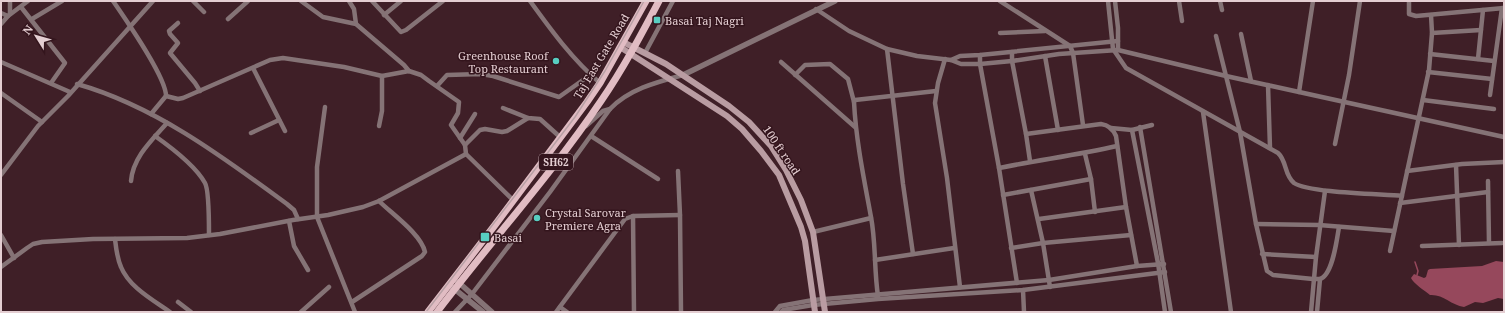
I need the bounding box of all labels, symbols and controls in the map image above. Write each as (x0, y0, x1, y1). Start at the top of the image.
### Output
street label: Taj East Gate Road (570, 10, 632, 101)
place label: Basai Taj Nagri (665, 13, 744, 28)
marker: Basai Taj Nagri (652, 15, 662, 25)
north arrow (16, 16, 56, 56)
text: N (19, 21, 36, 38)
place label: Greenhouse Roof Top Restaurant (458, 48, 549, 76)
marker: Greenhouse Roof Top Restaurant (551, 56, 561, 66)
street label: 100 ft road (760, 122, 804, 178)
road number: SH62 (539, 154, 573, 170)
place label: Crystal Sarovar Premiere Agra (545, 205, 627, 233)
marker: Crystal Sarovar Premiere Agra (532, 213, 542, 223)
place label: Basai (494, 230, 523, 245)
marker: Basai (479, 231, 491, 243)

